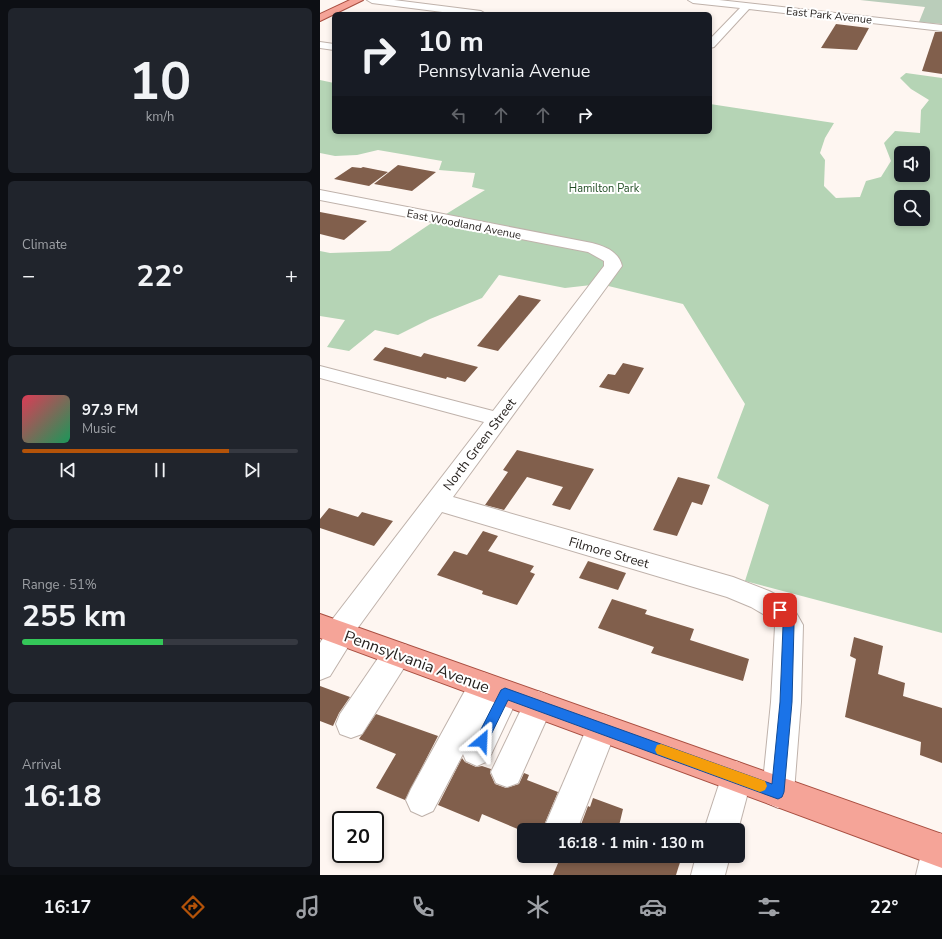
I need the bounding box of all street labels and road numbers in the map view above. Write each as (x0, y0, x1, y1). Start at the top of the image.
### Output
street label: East Park Avenue (785, 4, 873, 27)
street label: East Woodland Avenue (405, 206, 523, 243)
street label: North Green Street (439, 394, 521, 494)
street label: Filmore Street (567, 533, 651, 573)
street label: Pennsylvania Avenue (341, 625, 492, 698)

